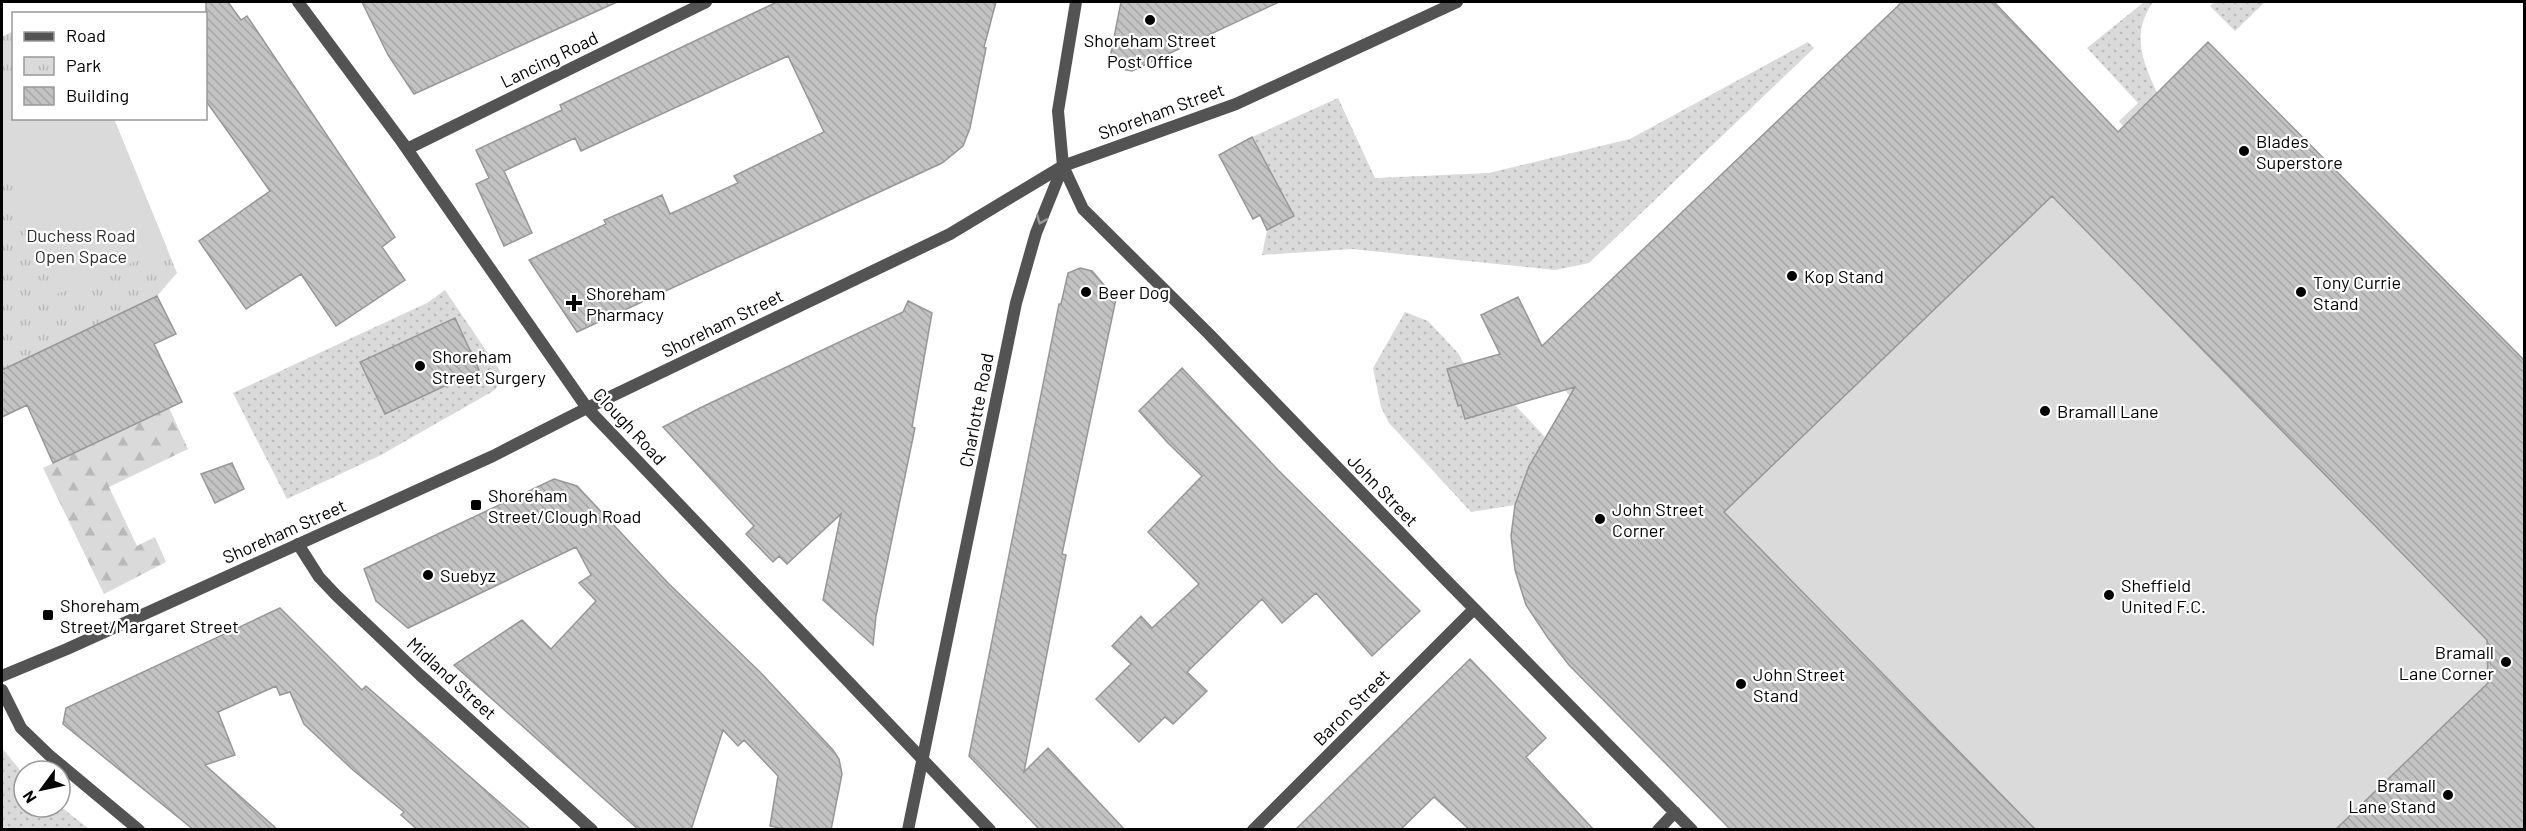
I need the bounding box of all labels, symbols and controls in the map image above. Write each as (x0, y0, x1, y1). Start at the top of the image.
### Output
legend (12, 12, 207, 120)
marker: Shoreham Street Post Office (1143, 13, 1157, 27)
text: Road (66, 24, 106, 46)
street label: Lancing Road (497, 26, 601, 92)
place label: Shoreham Street Post Office (1084, 29, 1216, 72)
text: Park (66, 54, 101, 76)
street label: Shoreham Street (1095, 78, 1227, 144)
text: Building (66, 84, 129, 106)
place label: Blades Superstore (2256, 130, 2343, 173)
marker: Blades Superstore (2237, 144, 2251, 158)
one-way arrow (1036, 214, 1048, 225)
park label: Duchess Road Open Space (26, 224, 136, 267)
place label: Kop Stand (1804, 265, 1884, 287)
marker: Kop Stand (1785, 269, 1799, 283)
place label: Tony Currie Stand (2313, 271, 2401, 314)
place label: Beer Dog (1098, 281, 1169, 303)
place label: Shoreham Pharmacy (586, 282, 666, 325)
street label: Shoreham Street (658, 284, 786, 362)
marker: Beer Dog (1079, 285, 1093, 299)
marker: Tony Currie Stand (2294, 285, 2308, 299)
marker: Shoreham Pharmacy (567, 296, 581, 310)
place label: Shoreham Street Surgery (432, 345, 546, 388)
street label: Charlotte Road (954, 351, 998, 469)
marker: Shoreham Street Surgery (413, 359, 427, 373)
street label: Clough Road (589, 383, 671, 469)
place label: Bramall Lane (2057, 400, 2159, 422)
marker: Bramall Lane (2038, 404, 2052, 418)
street label: John Street (1343, 449, 1423, 531)
place label: Shoreham Street/Clough Road (488, 484, 641, 527)
street label: Shoreham Street (219, 494, 349, 568)
marker: Shoreham Street/Clough Road (469, 498, 483, 512)
place label: John Street Corner (1612, 498, 1704, 541)
marker: John Street Corner (1593, 512, 1607, 526)
place label: Suebyz (440, 564, 496, 586)
marker: Suebyz (421, 568, 435, 582)
place label: Sheffield United F.C. (2121, 574, 2206, 617)
marker: Sheffield United F.C. (2102, 588, 2116, 602)
place label: Shoreham Street/Margaret Street (60, 594, 239, 637)
marker: Shoreham Street/Margaret Street (41, 608, 55, 622)
street label: Midland Street (403, 632, 501, 724)
place label: Bramall Lane Corner (2399, 641, 2494, 684)
marker: Bramall Lane Corner (2499, 655, 2513, 669)
place label: John Street Stand (1753, 663, 1845, 706)
street label: Baron Street (1308, 664, 1394, 750)
marker: John Street Stand (1734, 677, 1748, 691)
north arrow (12, 759, 72, 819)
place label: Bramall Lane Stand (2348, 774, 2436, 817)
text: N (18, 788, 40, 807)
marker: Bramall Lane Stand (2441, 788, 2455, 802)

